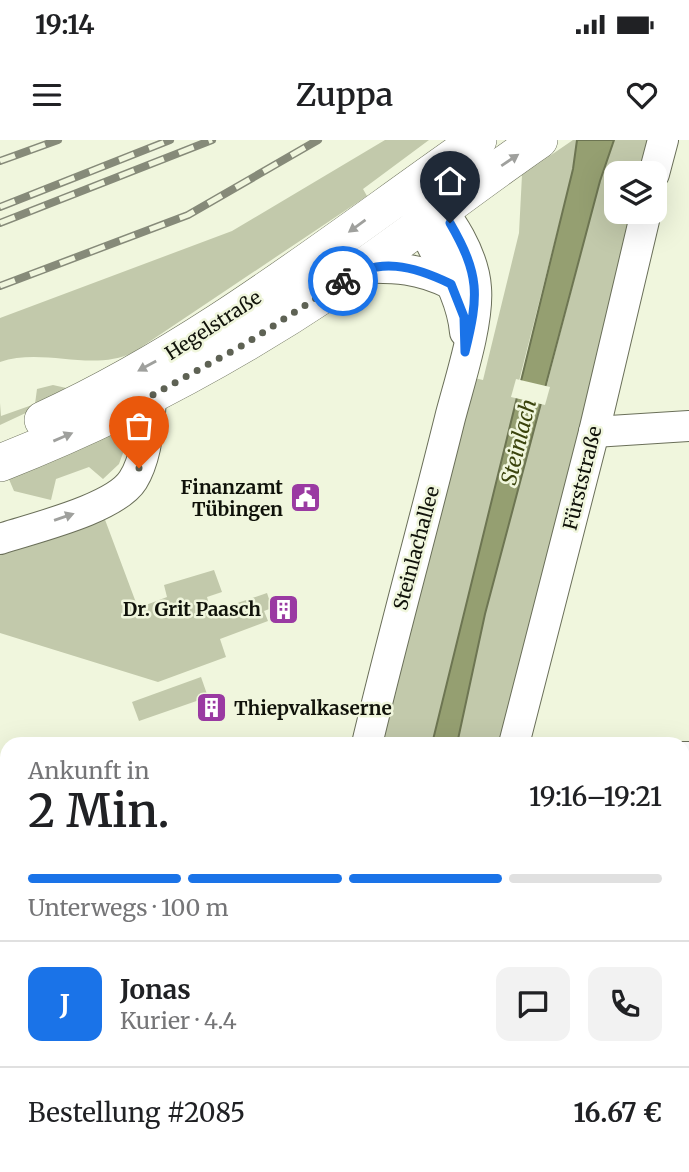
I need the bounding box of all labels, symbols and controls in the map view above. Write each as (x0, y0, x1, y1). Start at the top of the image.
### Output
text: 19:14 (35, 8, 95, 41)
text: Zuppa (296, 75, 393, 115)
icon: menu (28, 76, 66, 114)
icon: heart (623, 76, 661, 114)
pin (420, 151, 480, 223)
one-way arrow (501, 153, 519, 167)
map controls (604, 161, 667, 224)
button: layers (604, 161, 667, 224)
icon: home (431, 162, 469, 200)
one-way arrow (348, 219, 366, 233)
courier (308, 246, 378, 316)
icon: bike (324, 262, 362, 300)
street label: Hegelstraße (160, 285, 266, 365)
one-way arrow (138, 360, 157, 372)
pin (109, 396, 169, 468)
water label: Steinlach (495, 396, 542, 487)
icon: bag (120, 407, 158, 445)
street label: Fürststraße (558, 423, 607, 532)
one-way arrow (53, 431, 73, 443)
place label: Finanzamt Tübingen (181, 475, 283, 521)
public building icon: Finanzamt Tübingen (289, 481, 323, 515)
street label: Steinlachallee (388, 483, 444, 612)
one-way arrow (54, 511, 75, 522)
building icon: Dr. Grit Paasch (267, 592, 301, 626)
place label: Dr. Grit Paasch (123, 597, 261, 621)
building icon: Thiepvalkaserne (194, 691, 228, 725)
place label: Thiepvalkaserne (234, 696, 392, 720)
text: Ankunft in (28, 756, 150, 785)
text: 19:16–19:21 (529, 780, 662, 813)
text: 2 Min. (28, 782, 169, 840)
text: Unterwegs · 100 m (28, 893, 229, 922)
button: chat (496, 967, 570, 1041)
button: phone (588, 967, 662, 1041)
text: Jonas (120, 973, 191, 1006)
text: J (60, 988, 70, 1021)
text: Kurier · 4.4 (120, 1006, 237, 1035)
text: Bestellung #2085 (28, 1096, 245, 1129)
text: 16.67 € (573, 1096, 662, 1129)

